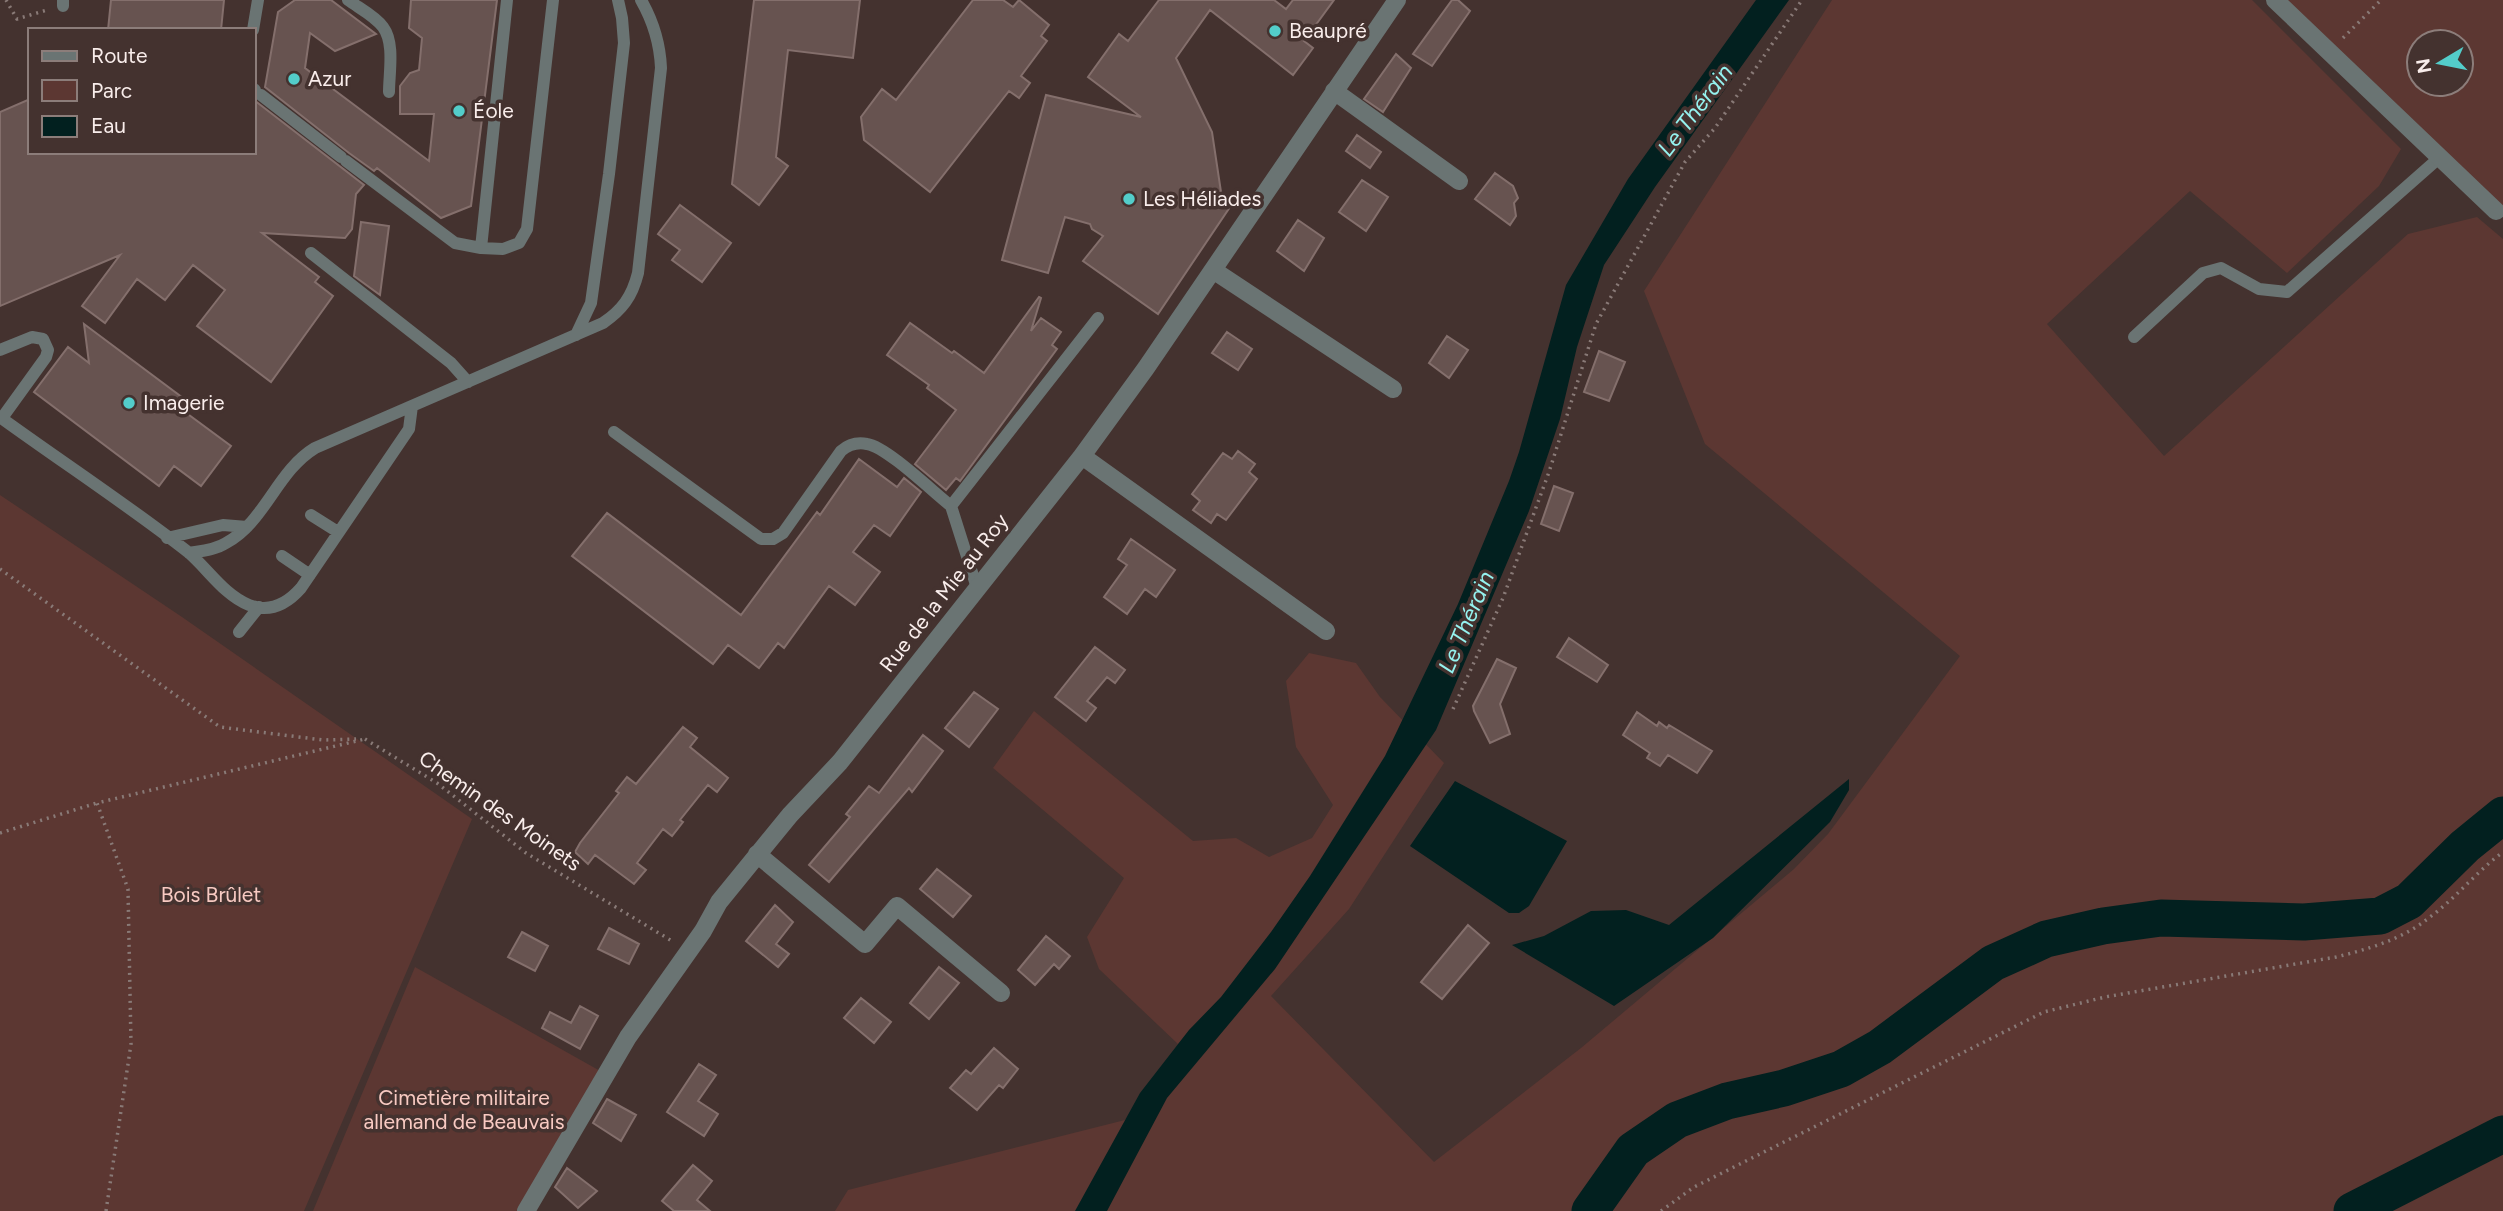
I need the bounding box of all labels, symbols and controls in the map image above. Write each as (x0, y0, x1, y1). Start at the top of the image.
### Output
place label: Beaupré (1289, 18, 1367, 43)
marker: Beaupré (1267, 23, 1283, 39)
legend (28, 28, 256, 154)
north arrow (2405, 28, 2475, 98)
text: Route (91, 43, 147, 68)
text: N (2411, 57, 2436, 75)
water label: Le Thérain (1651, 58, 1739, 161)
place label: Azur (308, 66, 351, 91)
marker: Azur (286, 71, 302, 87)
text: Parc (91, 78, 132, 103)
place label: Éole (473, 98, 514, 123)
marker: Éole (451, 103, 467, 119)
text: Eau (91, 113, 126, 138)
place label: Les Héliades (1143, 186, 1261, 211)
marker: Les Héliades (1121, 191, 1137, 207)
place label: Imagerie (143, 390, 225, 415)
marker: Imagerie (121, 395, 137, 411)
street label: Rue de la Mie au Roy (874, 509, 1013, 677)
water label: Le Thérain (1432, 567, 1500, 677)
street label: Chemin des Moinets (414, 745, 586, 876)
park label: Bois Brûlet (161, 882, 261, 907)
park label: Cimetière militaire allemand de Beauvais (364, 1085, 564, 1134)

